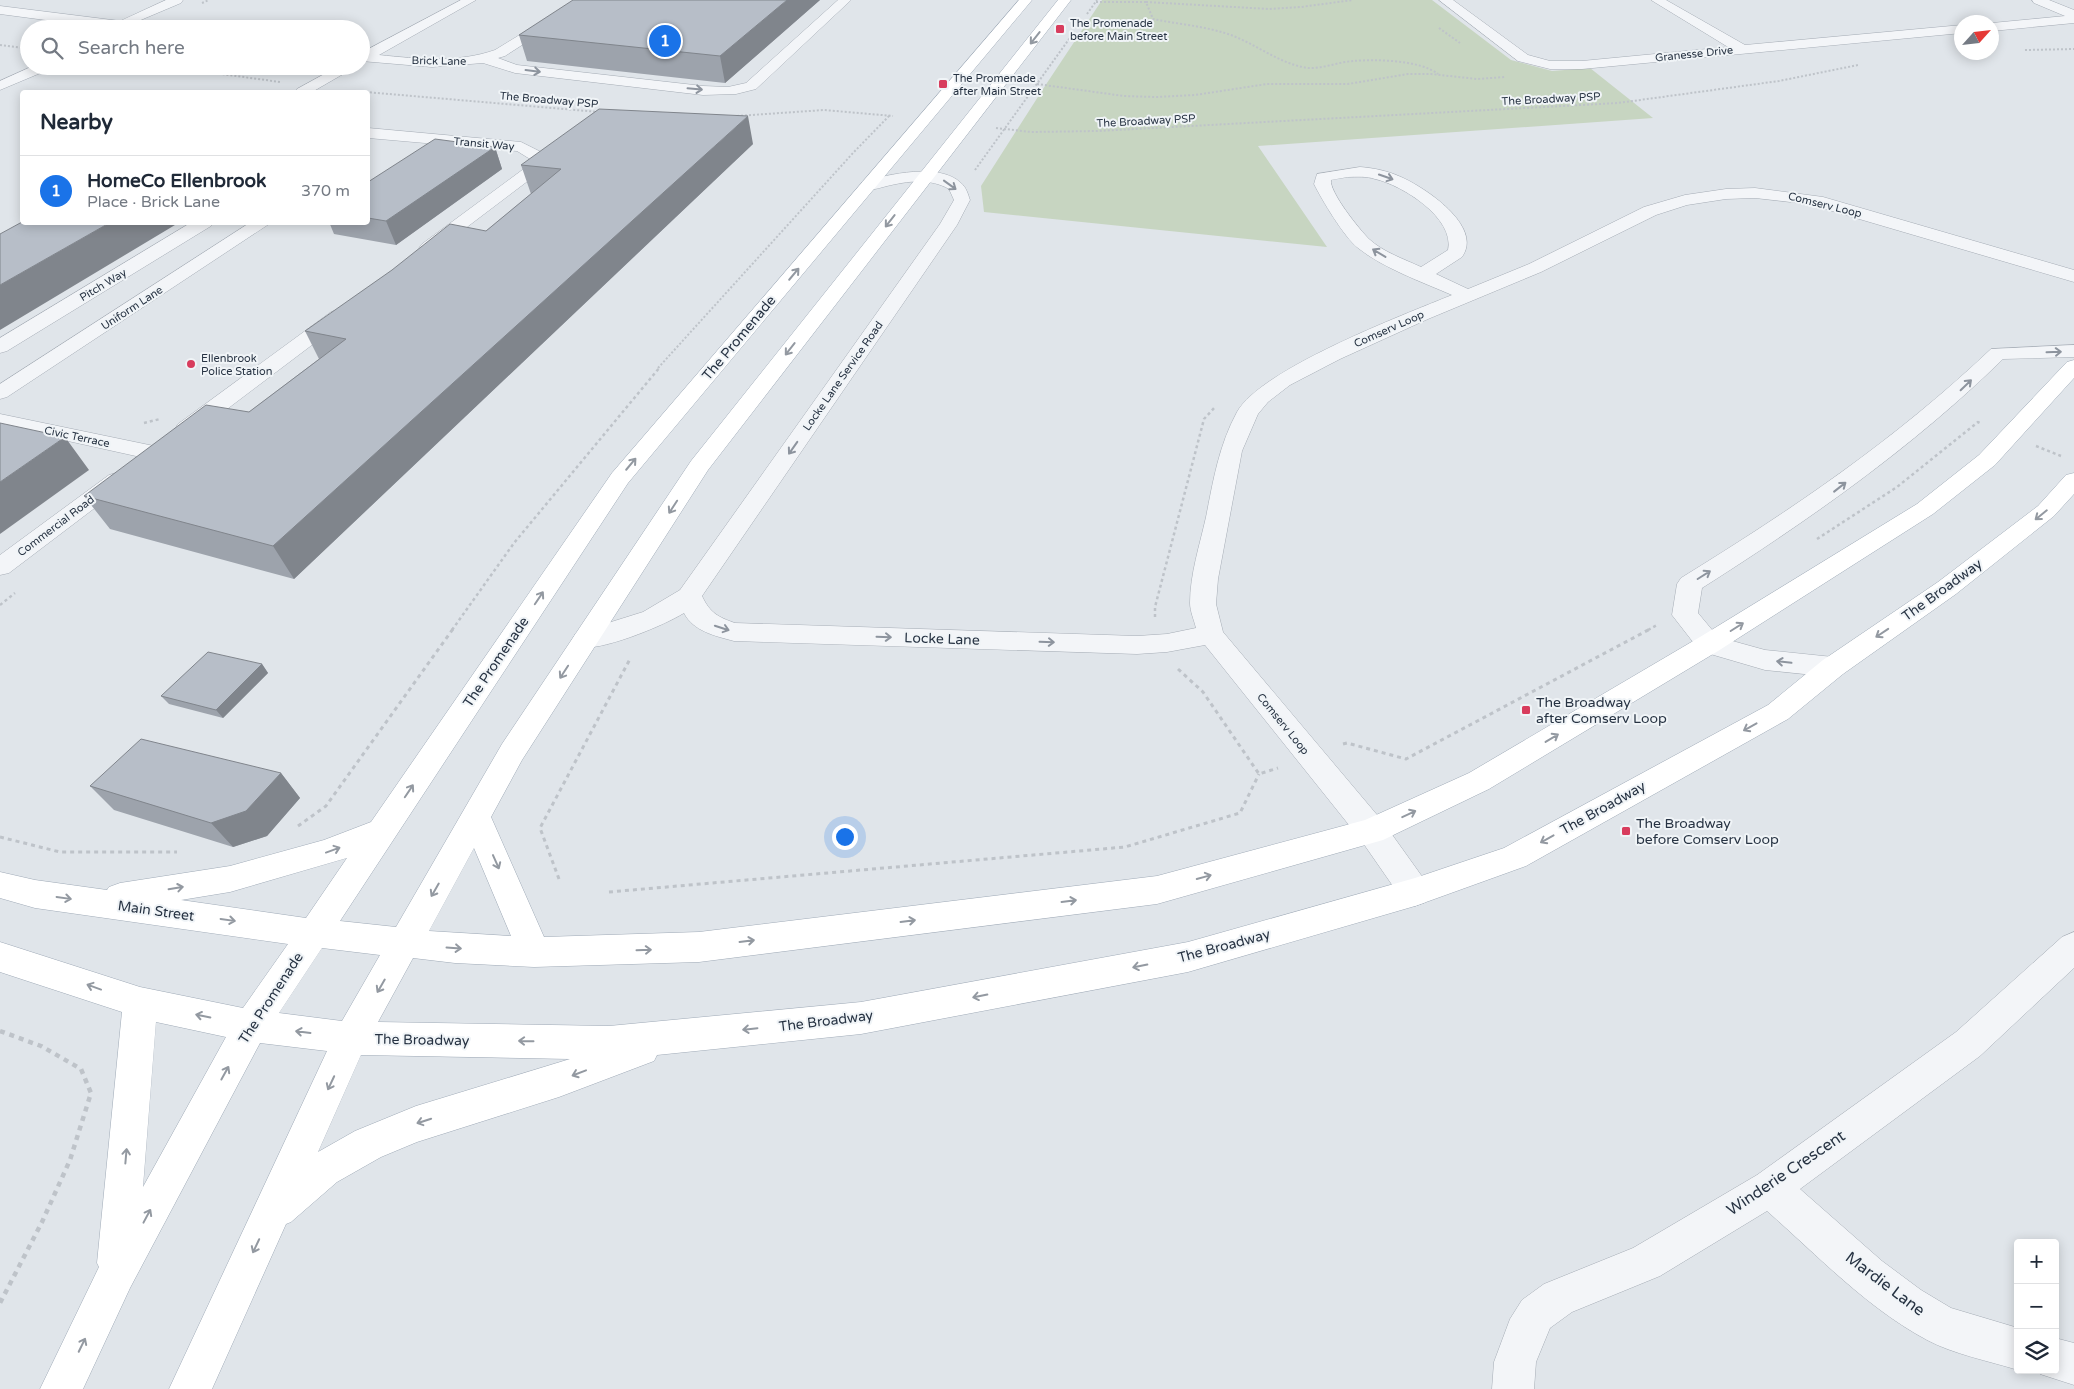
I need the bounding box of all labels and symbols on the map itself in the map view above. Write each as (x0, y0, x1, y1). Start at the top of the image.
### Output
north arrow (1954, 15, 1999, 60)
place label: The Promenade before Main Street (1070, 17, 1167, 43)
pin: 1 (649, 22, 681, 60)
marker: The Promenade before Main Street (1054, 23, 1066, 35)
one-way arrow (1029, 31, 1040, 44)
street label: Granesse Drive (1654, 43, 1734, 65)
street label: Brick Lane (412, 54, 466, 68)
one-way arrow (525, 66, 541, 76)
place label: The Promenade after Main Street (953, 72, 1041, 98)
marker: The Promenade after Main Street (937, 78, 949, 90)
one-way arrow (686, 85, 702, 94)
street label: The Broadway PSP (499, 89, 599, 111)
street label: The Broadway PSP (1501, 90, 1601, 108)
street label: The Broadway PSP (1096, 112, 1196, 130)
street label: Transit Way (453, 135, 515, 153)
one-way arrow (1378, 173, 1393, 182)
one-way arrow (943, 180, 957, 190)
street label: Comserv Loop (1787, 190, 1863, 220)
one-way arrow (885, 214, 896, 227)
one-way arrow (1372, 248, 1386, 259)
street label: Pitch Way (77, 266, 129, 304)
one-way arrow (788, 268, 799, 281)
street label: Uniform Lane (99, 283, 165, 333)
street label: The Promenade (699, 292, 779, 384)
street label: Comserv Loop (1352, 308, 1426, 350)
street label: Locke Lane Service Road (800, 319, 886, 433)
one-way arrow (785, 342, 796, 355)
one-way arrow (2045, 347, 2061, 357)
place label: Ellenbrook Police Station (201, 352, 272, 378)
marker: Ellenbrook Police Station (185, 358, 197, 370)
one-way arrow (1960, 379, 1973, 391)
street label: Civic Terrace (43, 424, 111, 450)
one-way arrow (788, 440, 798, 454)
one-way arrow (626, 458, 637, 471)
one-way arrow (1833, 482, 1847, 492)
street label: Commercial Road (15, 493, 97, 559)
one-way arrow (667, 499, 677, 513)
one-way arrow (2034, 509, 2047, 521)
street label: The Broadway (1899, 555, 1986, 625)
one-way arrow (1696, 570, 1710, 580)
one-way arrow (534, 591, 544, 605)
street label: The Promenade (459, 613, 533, 710)
one-way arrow (1729, 622, 1743, 632)
one-way arrow (714, 624, 730, 633)
one-way arrow (1875, 628, 1889, 638)
street label: Locke Lane (904, 629, 980, 649)
one-way arrow (876, 632, 892, 641)
one-way arrow (1038, 637, 1054, 647)
one-way arrow (1776, 657, 1792, 667)
one-way arrow (559, 664, 569, 678)
street label: Comserv Loop (1254, 691, 1312, 757)
place label: The Broadway after Comserv Loop (1536, 694, 1667, 727)
marker: The Broadway after Comserv Loop (1520, 704, 1532, 716)
one-way arrow (1743, 722, 1758, 732)
one-way arrow (1545, 732, 1559, 742)
street label: The Broadway (1557, 777, 1649, 838)
one-way arrow (404, 784, 414, 798)
one-way arrow (1401, 808, 1416, 818)
place label: The Broadway before Comserv Loop (1636, 815, 1779, 848)
your location (832, 824, 858, 850)
marker: The Broadway before Comserv Loop (1620, 825, 1632, 837)
one-way arrow (1540, 835, 1554, 845)
one-way arrow (325, 845, 340, 854)
one-way arrow (491, 854, 501, 869)
one-way arrow (1196, 871, 1212, 881)
one-way arrow (429, 882, 439, 897)
one-way arrow (167, 883, 183, 893)
one-way arrow (56, 893, 72, 903)
one-way arrow (1061, 896, 1077, 906)
street label: Main Street (117, 897, 196, 925)
one-way arrow (220, 916, 236, 926)
one-way arrow (900, 916, 916, 926)
street label: The Broadway (1176, 925, 1272, 966)
one-way arrow (739, 936, 755, 946)
one-way arrow (446, 943, 462, 953)
one-way arrow (636, 945, 652, 954)
street label: The Promenade (235, 949, 307, 1047)
one-way arrow (1132, 961, 1148, 971)
one-way arrow (376, 978, 386, 993)
one-way arrow (87, 982, 102, 991)
one-way arrow (972, 991, 988, 1001)
street label: The Broadway (778, 1007, 875, 1035)
one-way arrow (196, 1011, 212, 1020)
one-way arrow (742, 1024, 758, 1034)
one-way arrow (295, 1027, 311, 1037)
street label: The Broadway (374, 1031, 470, 1049)
one-way arrow (518, 1037, 534, 1046)
one-way arrow (220, 1066, 230, 1081)
one-way arrow (572, 1069, 587, 1078)
one-way arrow (325, 1075, 335, 1090)
one-way arrow (416, 1117, 432, 1127)
street label: Winderie Crescent (1723, 1126, 1849, 1220)
one-way arrow (122, 1148, 131, 1164)
one-way arrow (143, 1209, 153, 1224)
one-way arrow (250, 1238, 260, 1253)
street label: Mardie Lane (1841, 1248, 1929, 1320)
one-way arrow (78, 1338, 87, 1353)

